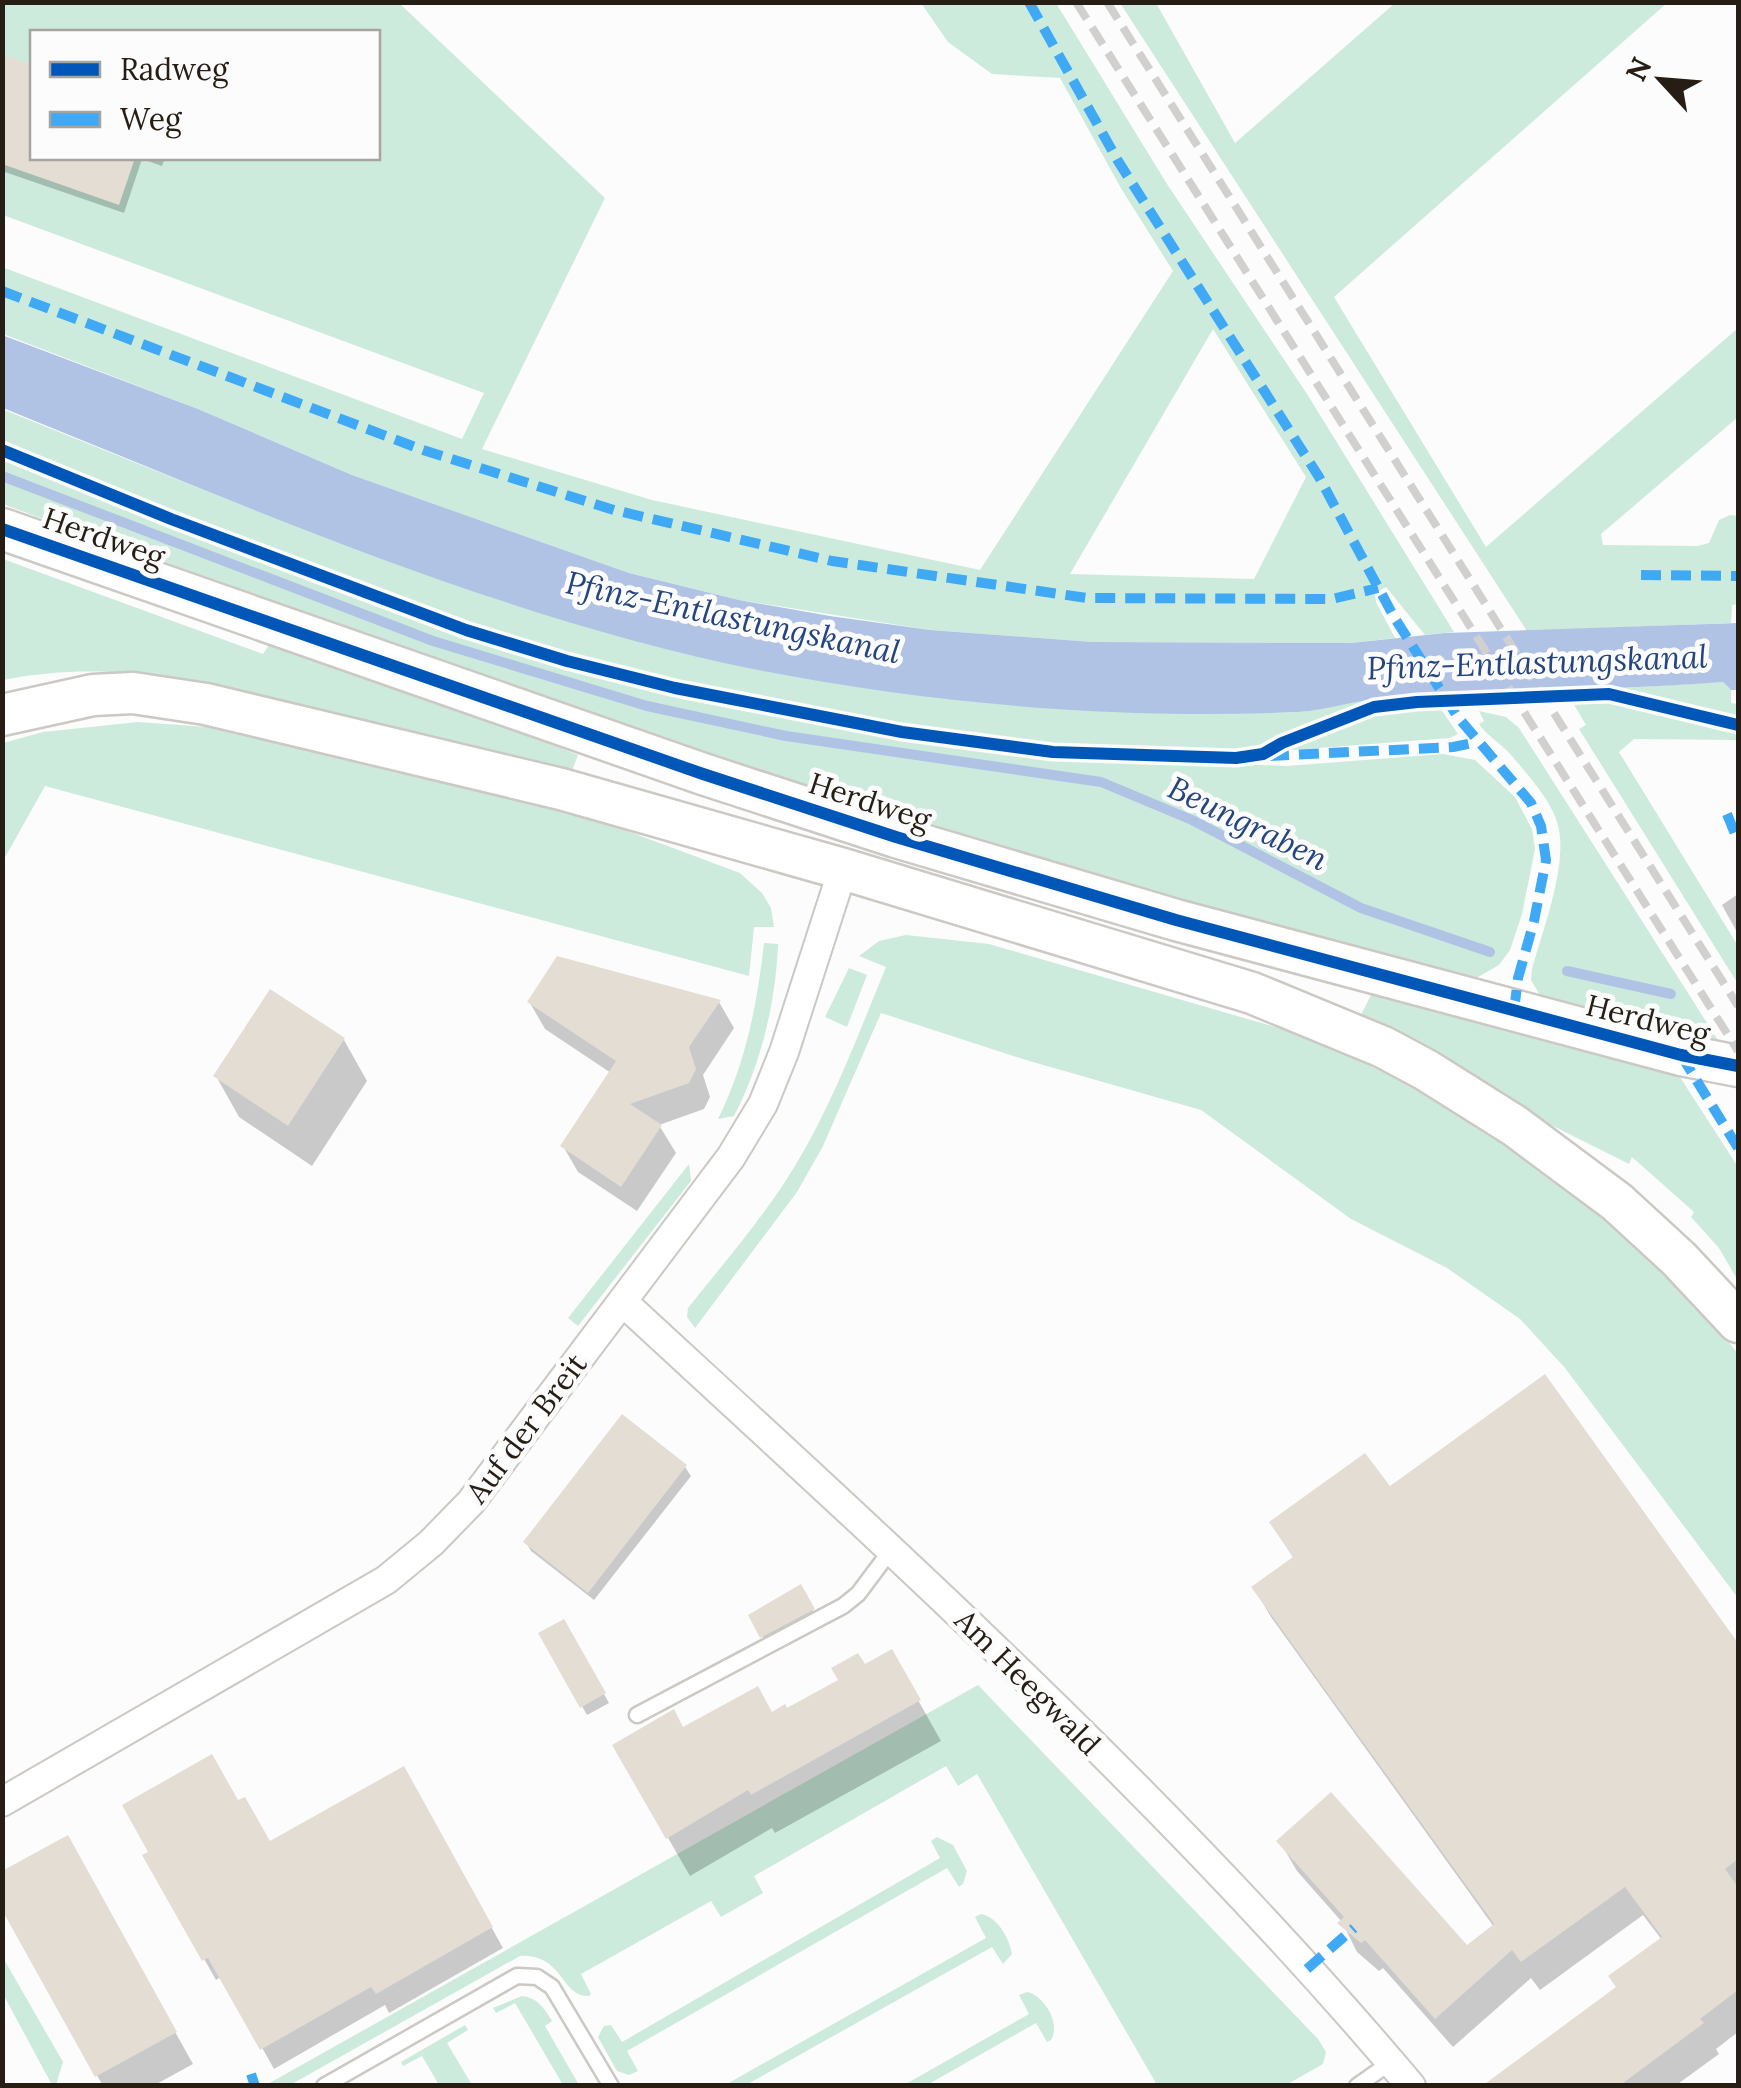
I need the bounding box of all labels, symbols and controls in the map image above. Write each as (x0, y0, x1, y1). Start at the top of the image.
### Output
legend (30, 30, 380, 160)
north arrow (1611, 30, 1711, 130)
text: Radweg (120, 50, 230, 89)
text: N (1618, 51, 1659, 87)
text: Weg (120, 100, 183, 139)
street label: Herdweg (38, 499, 171, 577)
water label: Pfinz-Entlastungskanal (562, 562, 904, 672)
water label: Pfinz-Entlastungskanal (1366, 636, 1708, 688)
street label: Herdweg (804, 763, 937, 840)
water label: Beungraben (1161, 767, 1335, 880)
street label: Herdweg (1582, 985, 1715, 1054)
street label: Auf der Breit (457, 1345, 595, 1511)
street label: Am Heegwald (946, 1600, 1109, 1764)

